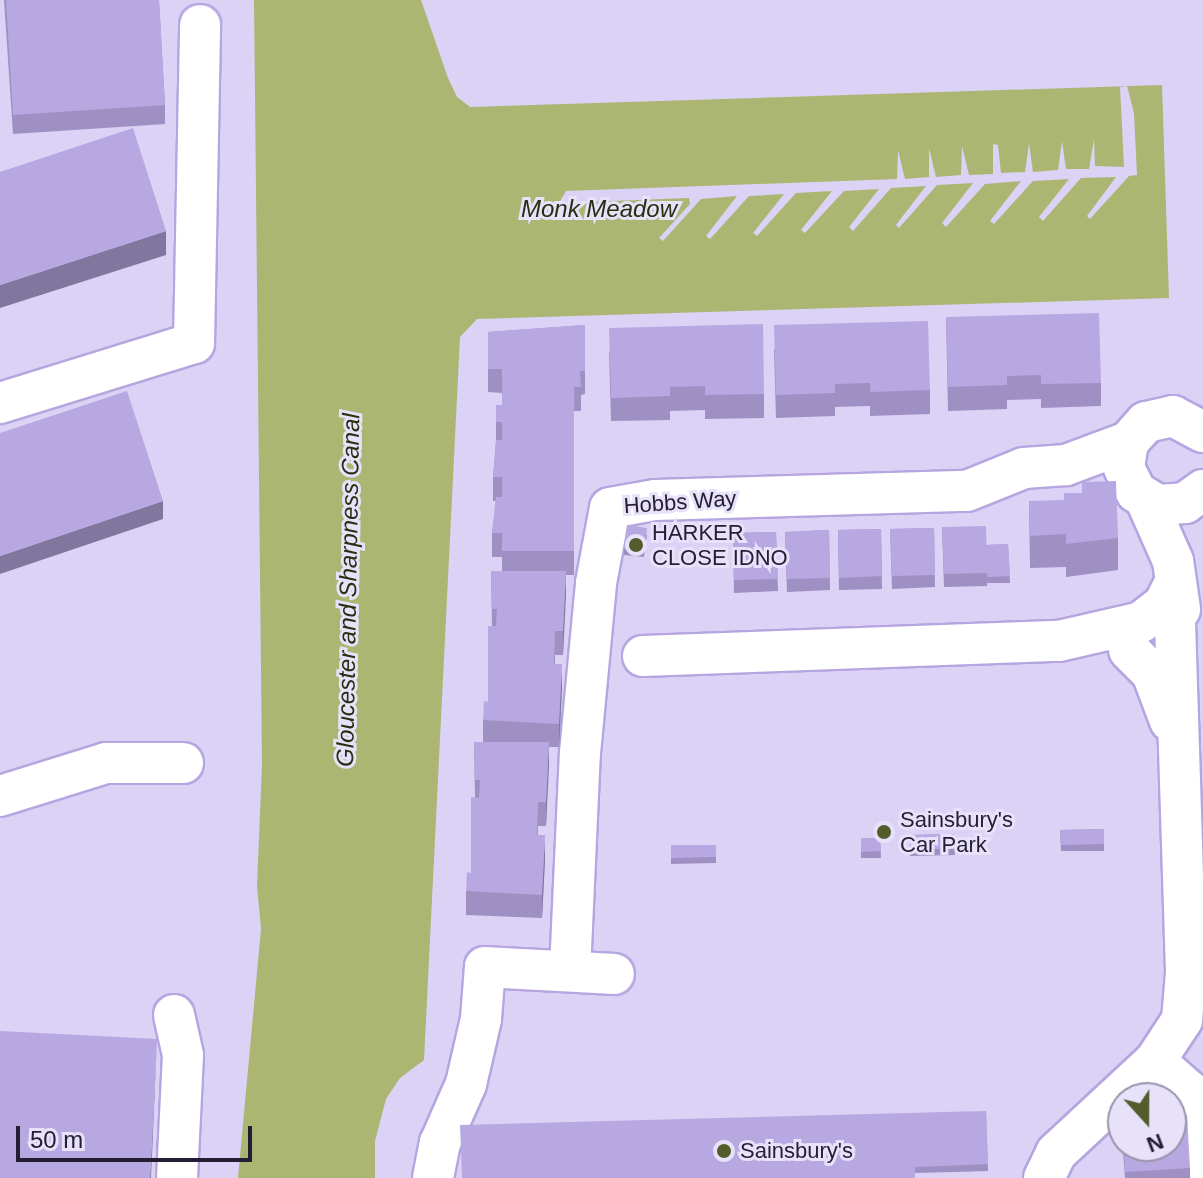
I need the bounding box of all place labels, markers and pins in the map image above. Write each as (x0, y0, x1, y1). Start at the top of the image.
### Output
place label: HARKER CLOSE IDNO (652, 519, 788, 570)
marker: HARKER CLOSE IDNO (627, 536, 645, 554)
place label: Sainsbury's Car Park (900, 806, 1013, 858)
marker: Sainsbury's Car Park (875, 823, 893, 841)
place label: Sainsbury's (740, 1138, 853, 1164)
marker: Sainsbury's (715, 1142, 733, 1160)

